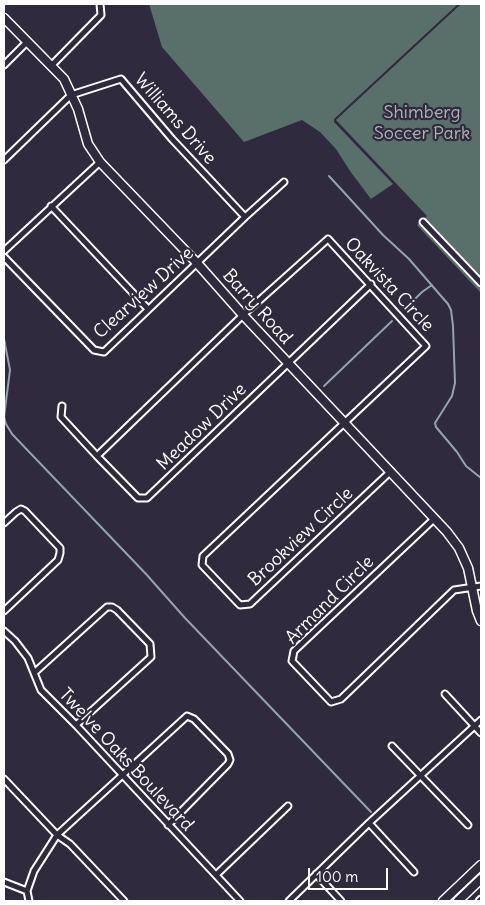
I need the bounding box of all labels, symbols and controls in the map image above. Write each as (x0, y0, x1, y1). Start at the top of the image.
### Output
street label: Williams Drive (130, 69, 220, 169)
park label: Shimberg Soccer Park (374, 102, 470, 144)
street label: Oakvista Circle (340, 233, 438, 337)
street label: Clearview Drive (90, 243, 198, 343)
street label: Barry Road (218, 265, 296, 349)
street label: Meadow Drive (153, 379, 251, 475)
street label: Brookview Circle (244, 483, 358, 591)
street label: Armand Circle (281, 551, 379, 649)
street label: Twelve Oaks Boulevard (54, 684, 198, 836)
scale bar (310, 858, 390, 890)
text: 100 m (316, 867, 358, 886)

